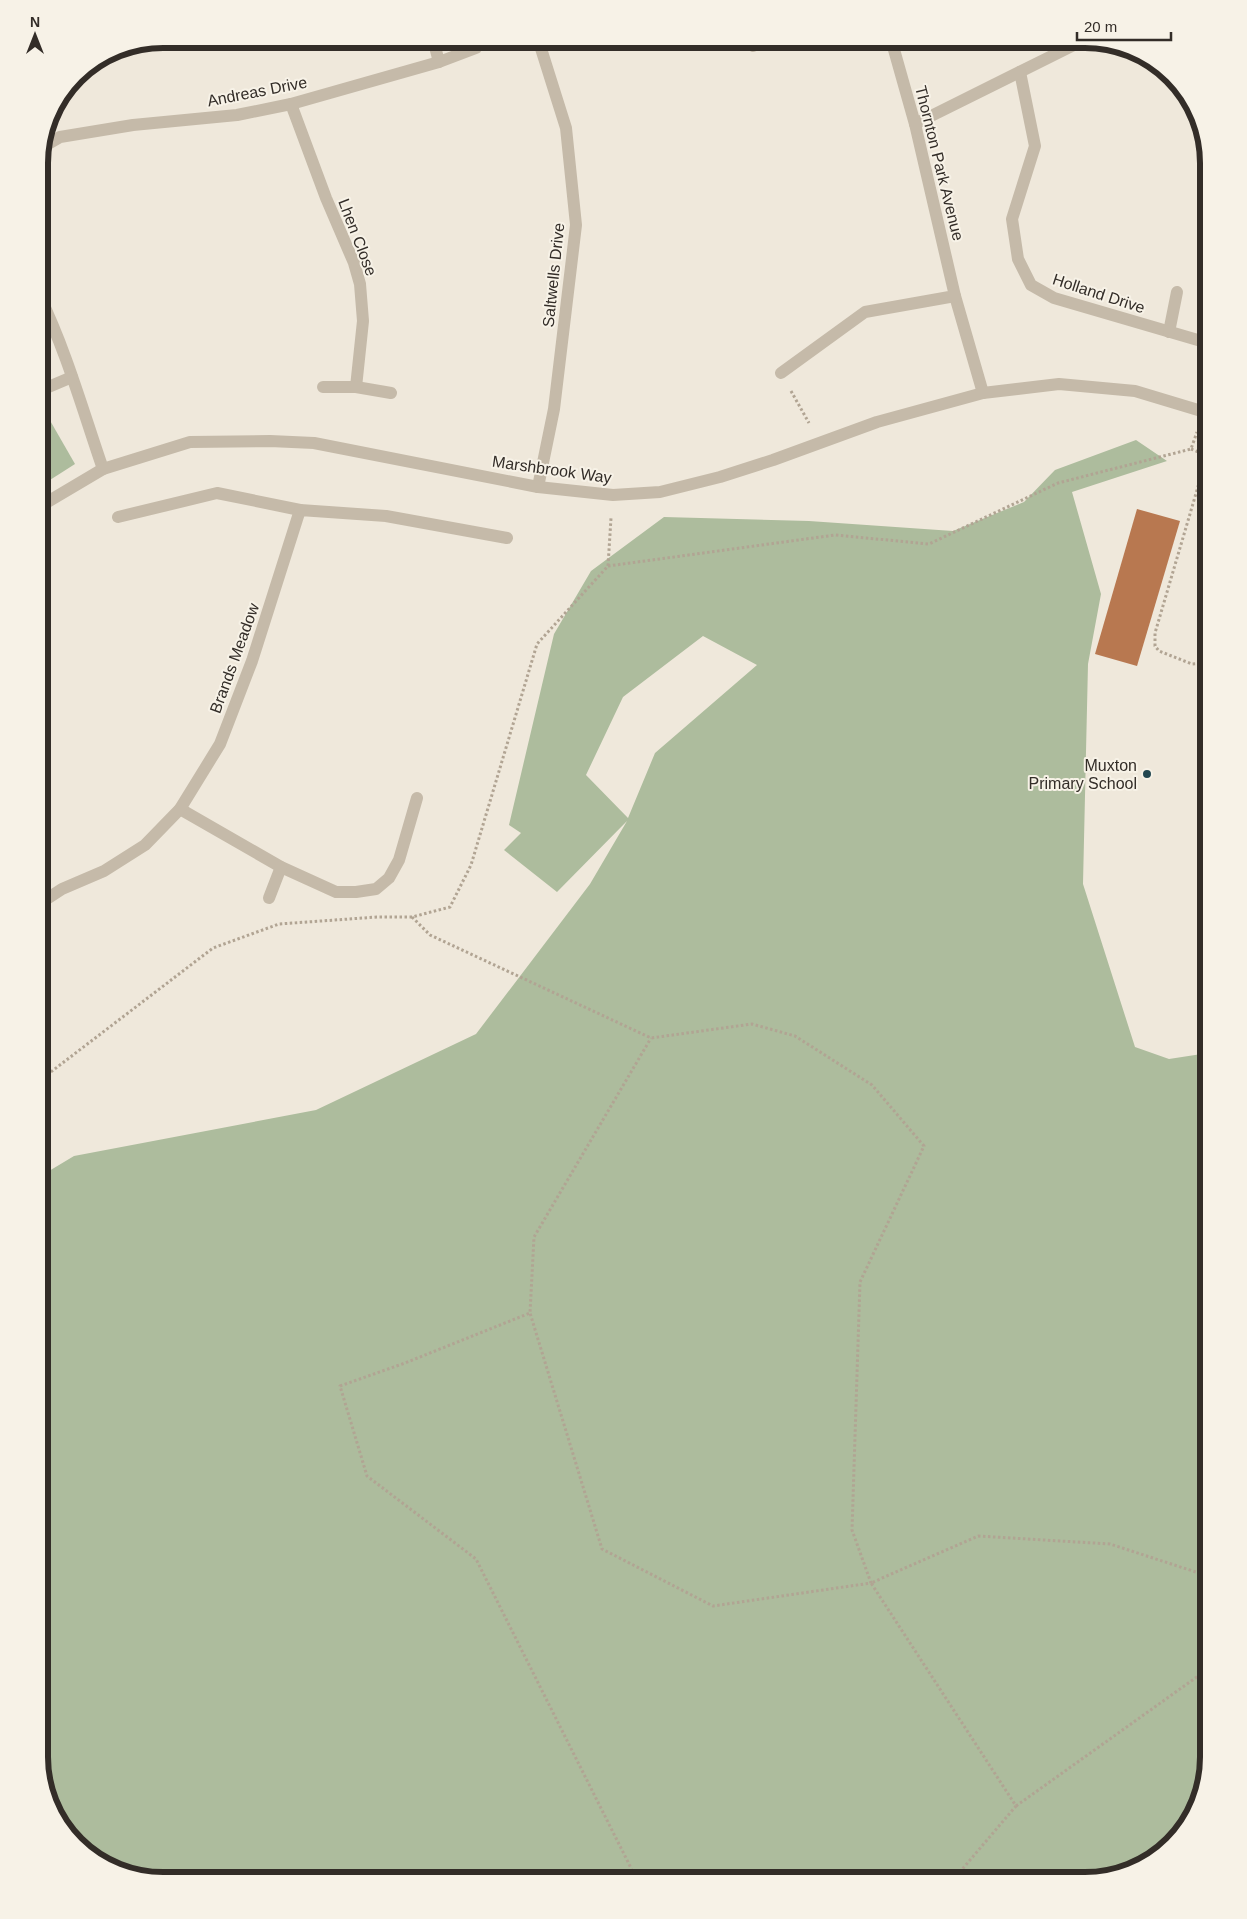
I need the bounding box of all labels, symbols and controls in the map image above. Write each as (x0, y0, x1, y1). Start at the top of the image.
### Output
north arrow (10, 10, 60, 60)
scale bar (1077, 10, 1171, 42)
text: N (30, 14, 40, 30)
text: 20 m (1084, 18, 1117, 35)
street label: Andreas Drive (206, 73, 309, 110)
street label: Thornton Park Avenue (912, 84, 967, 242)
street label: Lhen Close (335, 196, 380, 278)
street label: Saltwells Drive (540, 222, 567, 328)
street label: Holland Drive (1051, 271, 1147, 316)
street label: Marshbrook Way (491, 453, 613, 486)
street label: Brands Meadow (207, 601, 262, 715)
place label: Muxton Primary School (1029, 757, 1137, 792)
marker: Muxton Primary School (1141, 768, 1153, 780)

